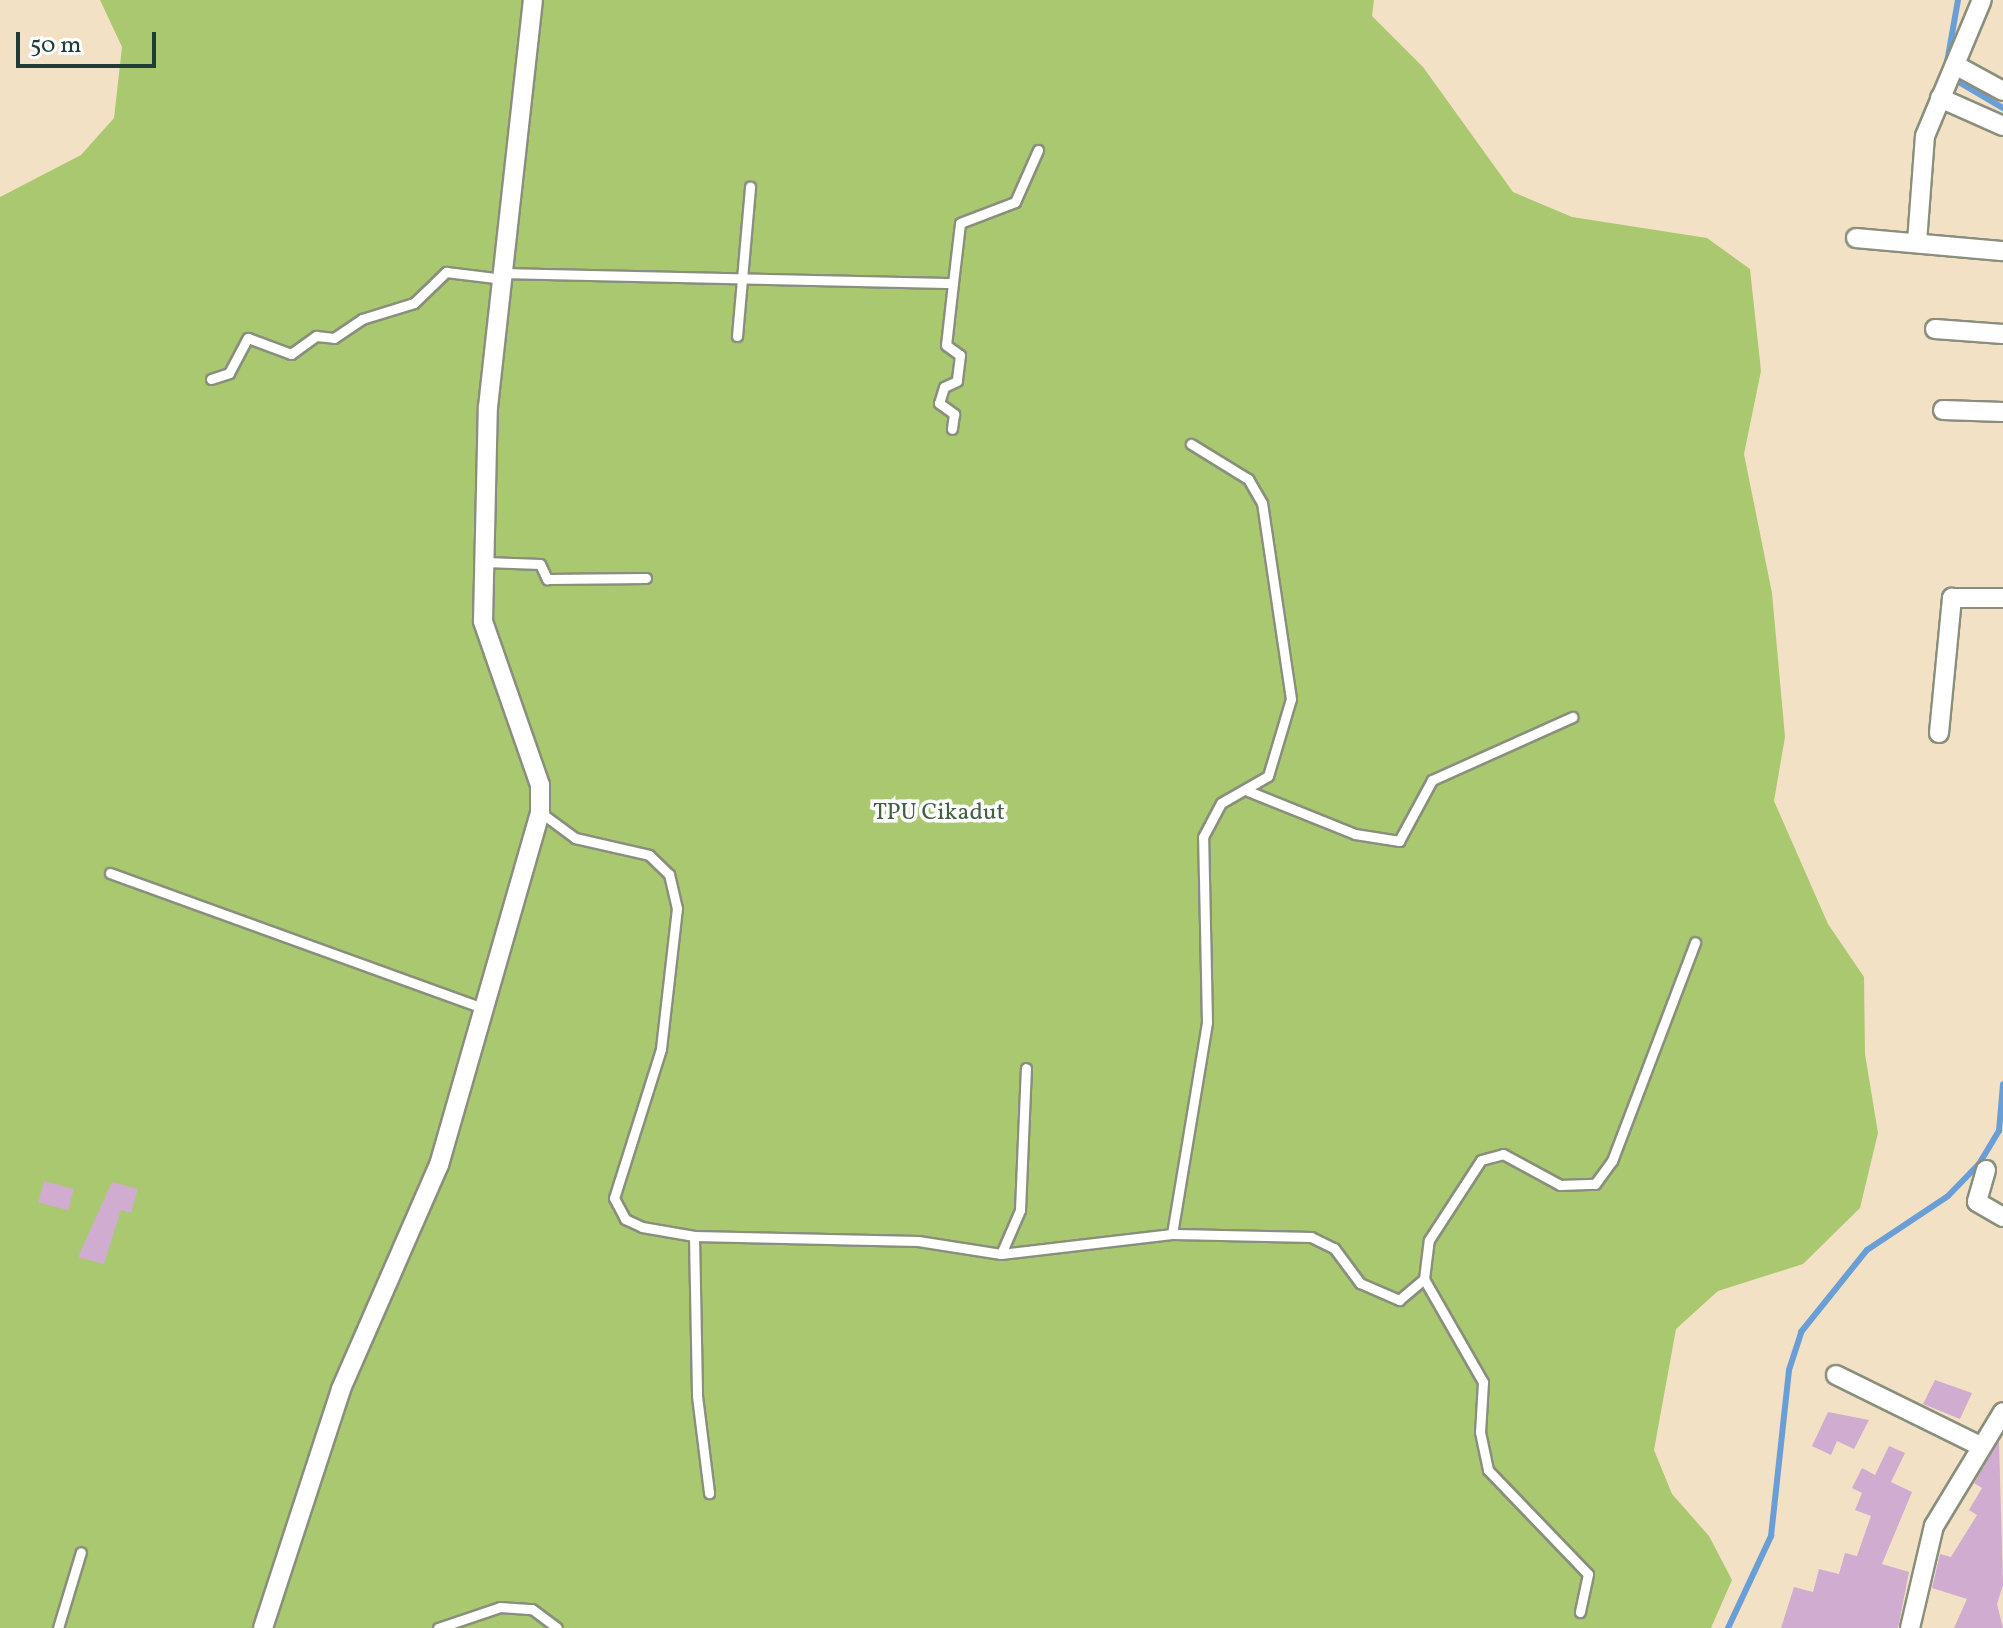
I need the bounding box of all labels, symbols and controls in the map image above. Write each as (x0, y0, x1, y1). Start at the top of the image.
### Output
scale bar (20, 16, 160, 66)
text: 50 m (30, 29, 82, 63)
park label: TPU Cikadut (873, 800, 1005, 828)

